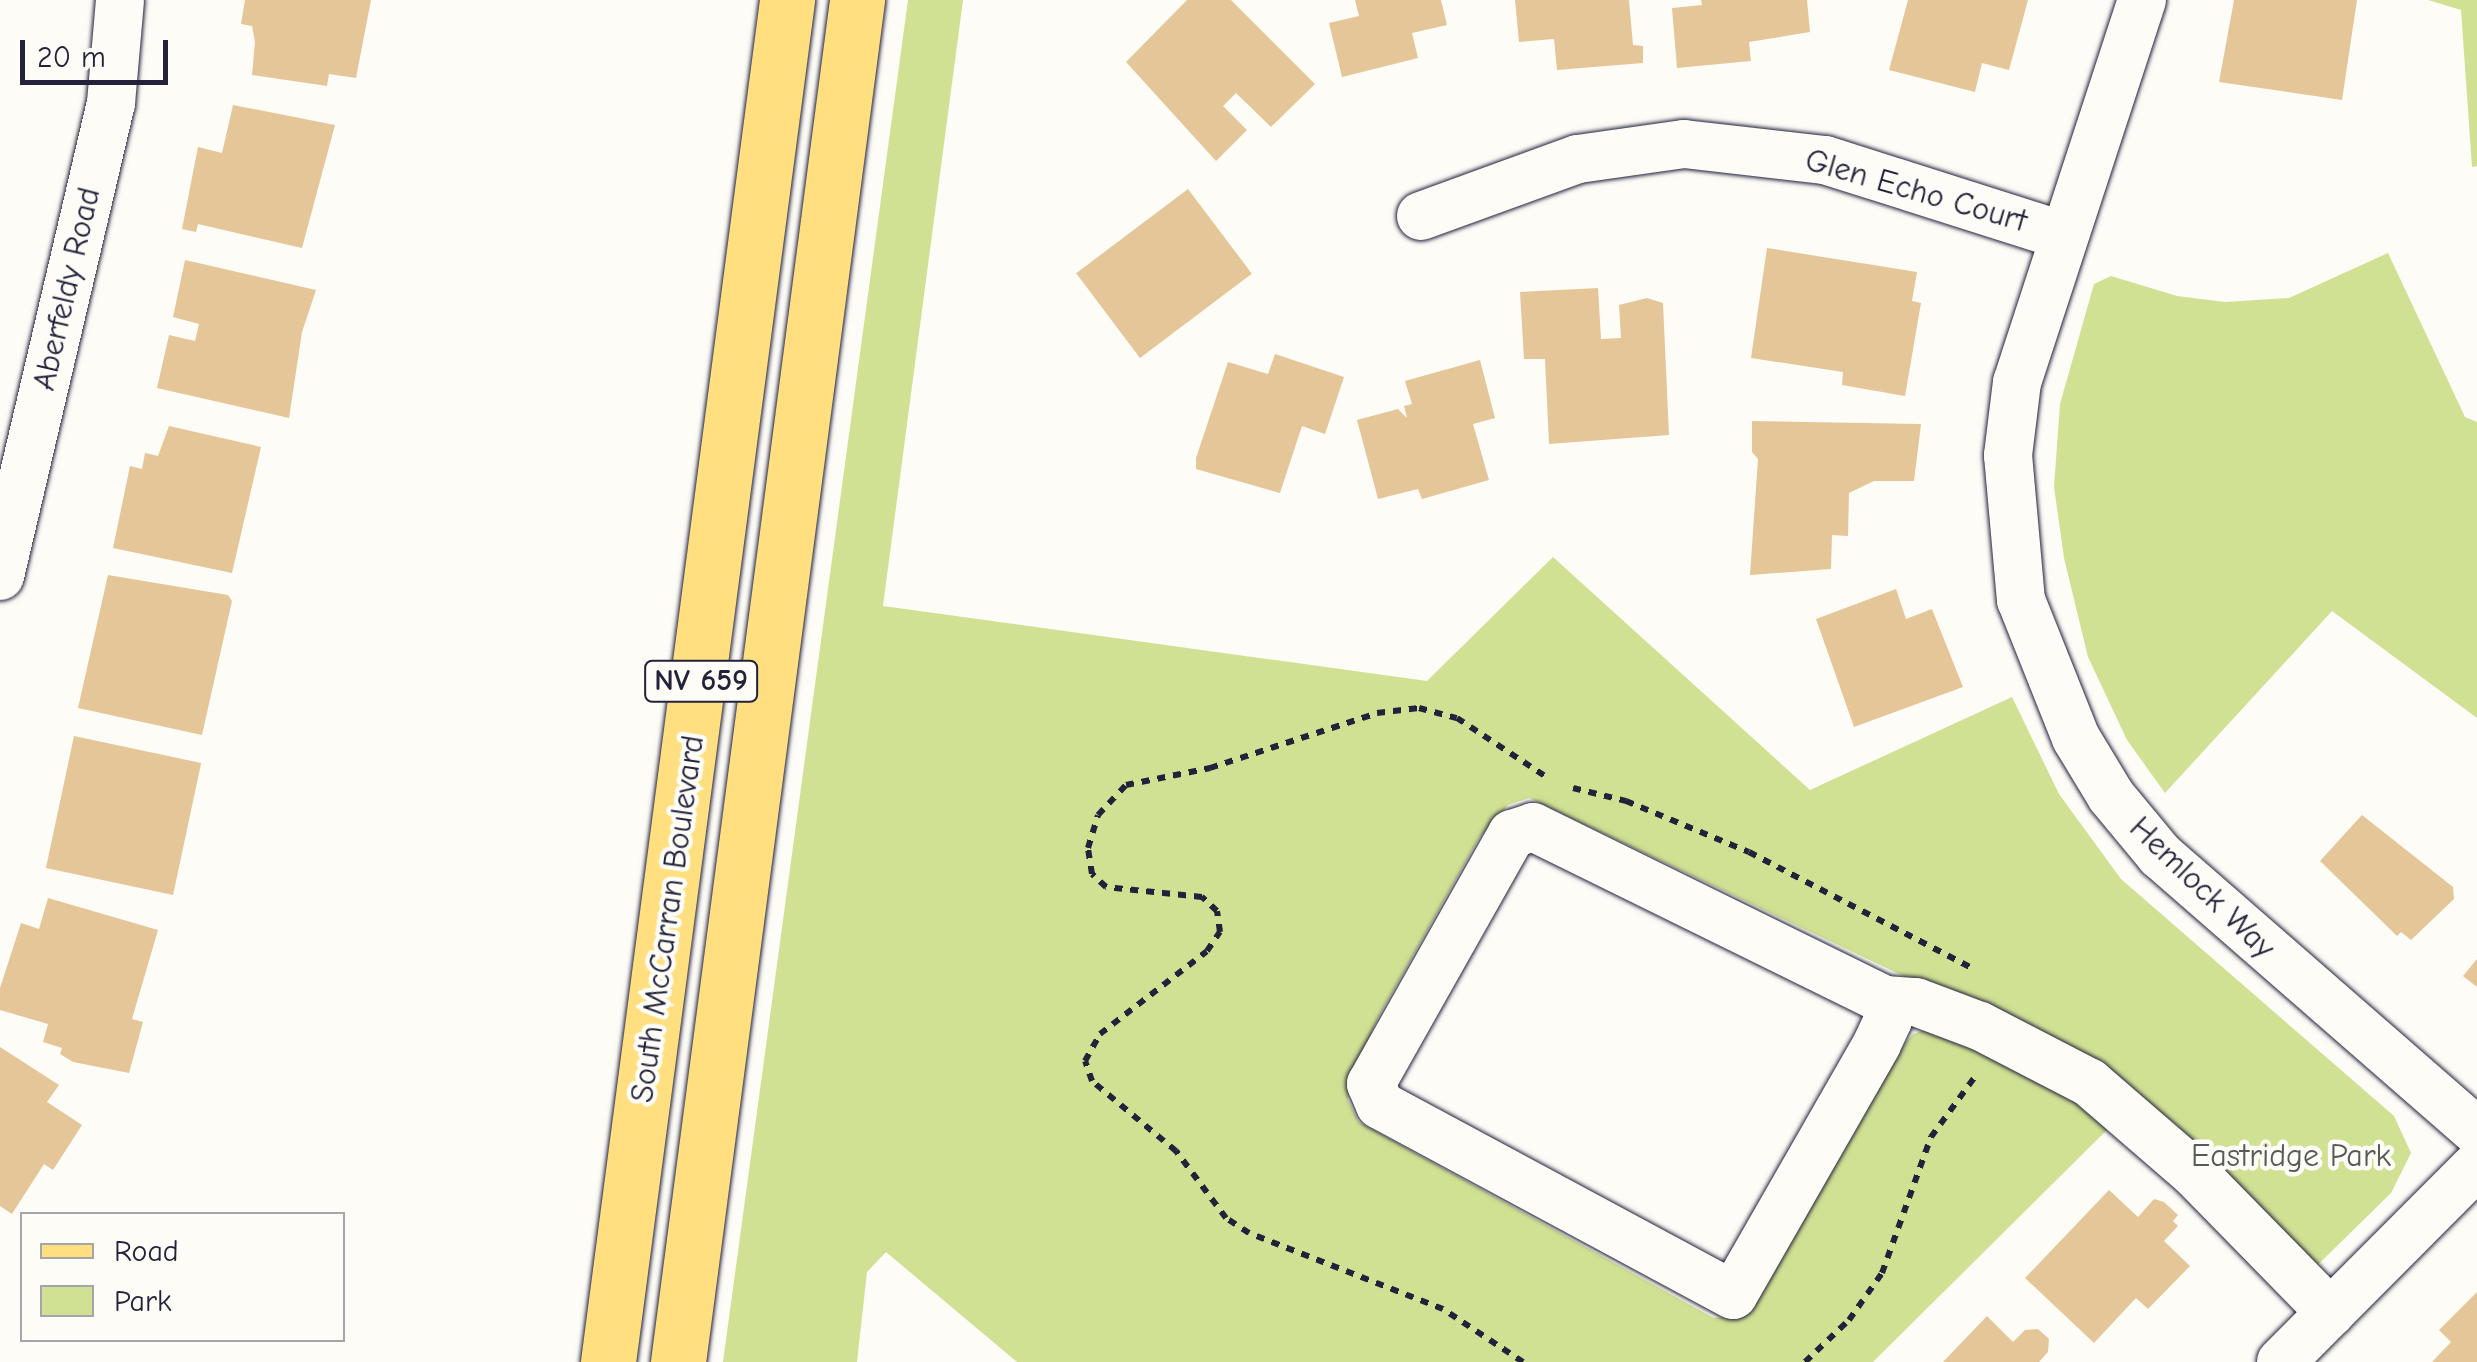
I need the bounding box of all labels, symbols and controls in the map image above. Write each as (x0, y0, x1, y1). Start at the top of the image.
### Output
scale bar (25, 20, 172, 82)
text: 20 m (37, 40, 106, 75)
street label: Glen Echo Court (1801, 141, 2031, 241)
street label: Aberfeldy Road (25, 184, 109, 394)
road number: NV 659 (644, 656, 758, 706)
street label: South McCarran Boulevard (623, 733, 713, 1105)
street label: Hemlock Way (2121, 809, 2283, 967)
park label: Eastridge Park (2191, 1137, 2391, 1175)
legend (20, 1212, 345, 1342)
text: Road (114, 1234, 179, 1269)
text: Park (114, 1284, 171, 1319)

